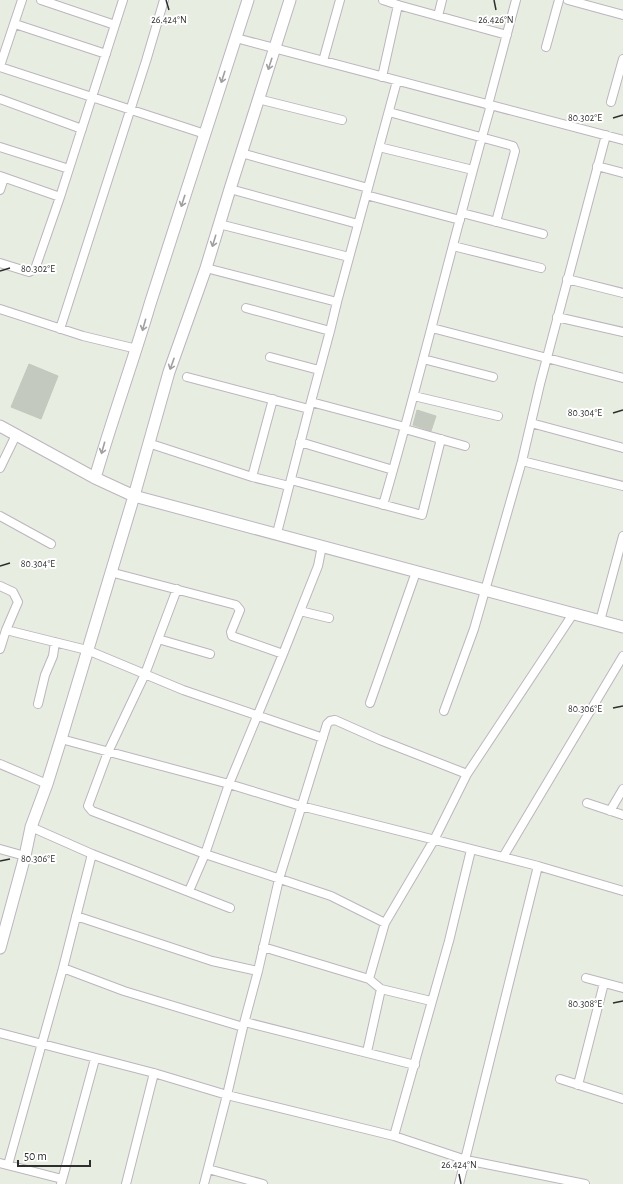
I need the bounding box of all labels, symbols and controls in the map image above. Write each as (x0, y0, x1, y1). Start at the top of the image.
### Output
text: 26.424°N (151, 15, 187, 25)
text: 26.426°N (478, 15, 514, 25)
one-way arrow (266, 57, 273, 70)
one-way arrow (218, 71, 226, 83)
text: 80.302°E (568, 113, 602, 123)
one-way arrow (179, 195, 187, 207)
one-way arrow (210, 235, 217, 248)
text: 80.302°E (21, 264, 55, 274)
one-way arrow (140, 318, 147, 331)
one-way arrow (167, 358, 175, 370)
text: 80.304°E (568, 408, 602, 418)
one-way arrow (99, 441, 106, 454)
text: 80.304°E (21, 559, 55, 569)
text: 80.306°E (568, 704, 602, 714)
text: 80.306°E (21, 854, 55, 864)
text: 80.308°E (568, 999, 602, 1009)
scale bar (18, 1142, 90, 1168)
text: 50 m (24, 1150, 47, 1162)
text: 26.424°N (441, 1160, 477, 1170)

